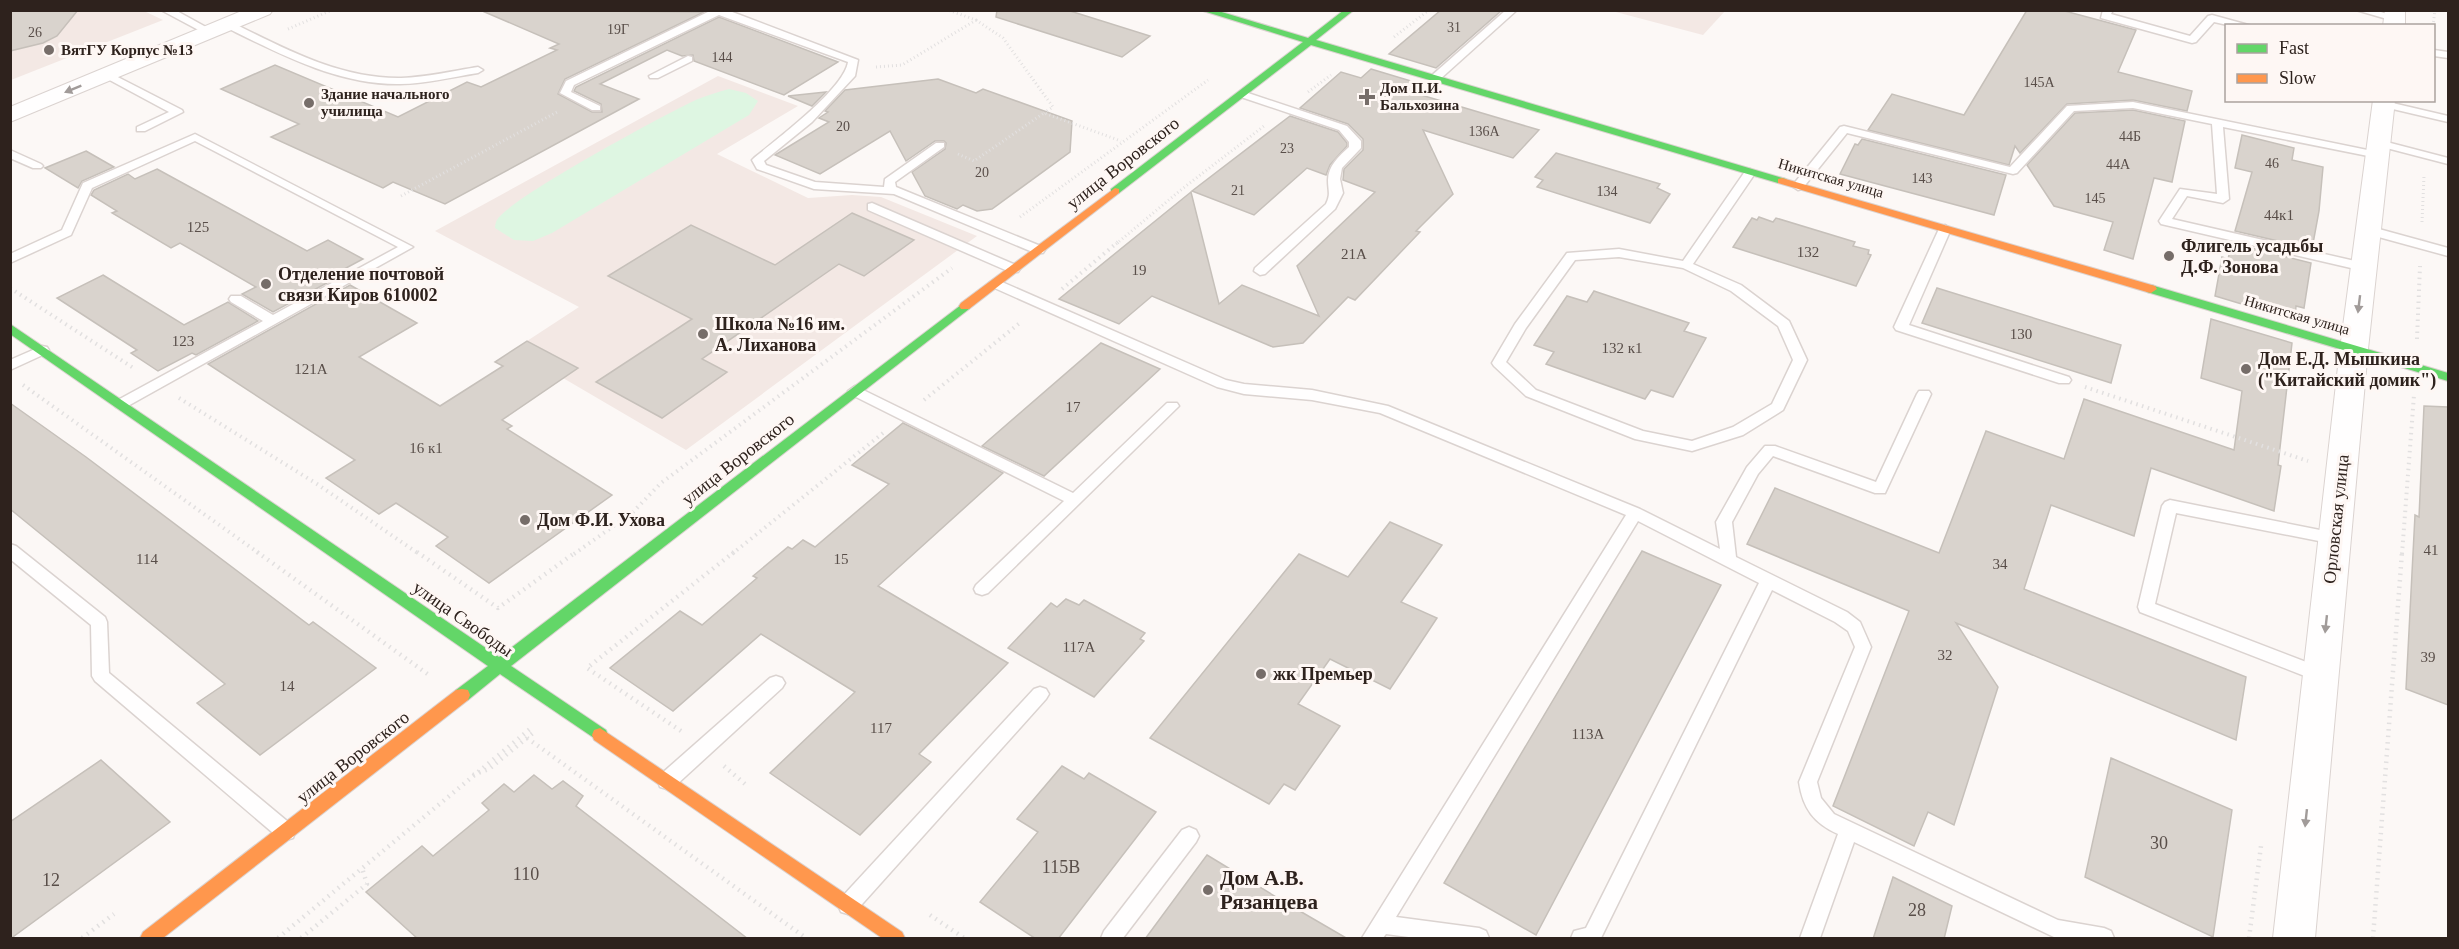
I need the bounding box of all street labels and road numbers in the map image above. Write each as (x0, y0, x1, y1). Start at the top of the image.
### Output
street label: улица Воровского (1063, 113, 1183, 213)
street label: Никитская улица (1776, 155, 1886, 201)
street label: Никитская улица (2242, 292, 2352, 338)
street label: улица Воровского (678, 409, 798, 509)
street label: Орловская улица (2319, 453, 2353, 585)
street label: улица Свободы (409, 577, 517, 661)
street label: улица Воровского (293, 707, 413, 807)

